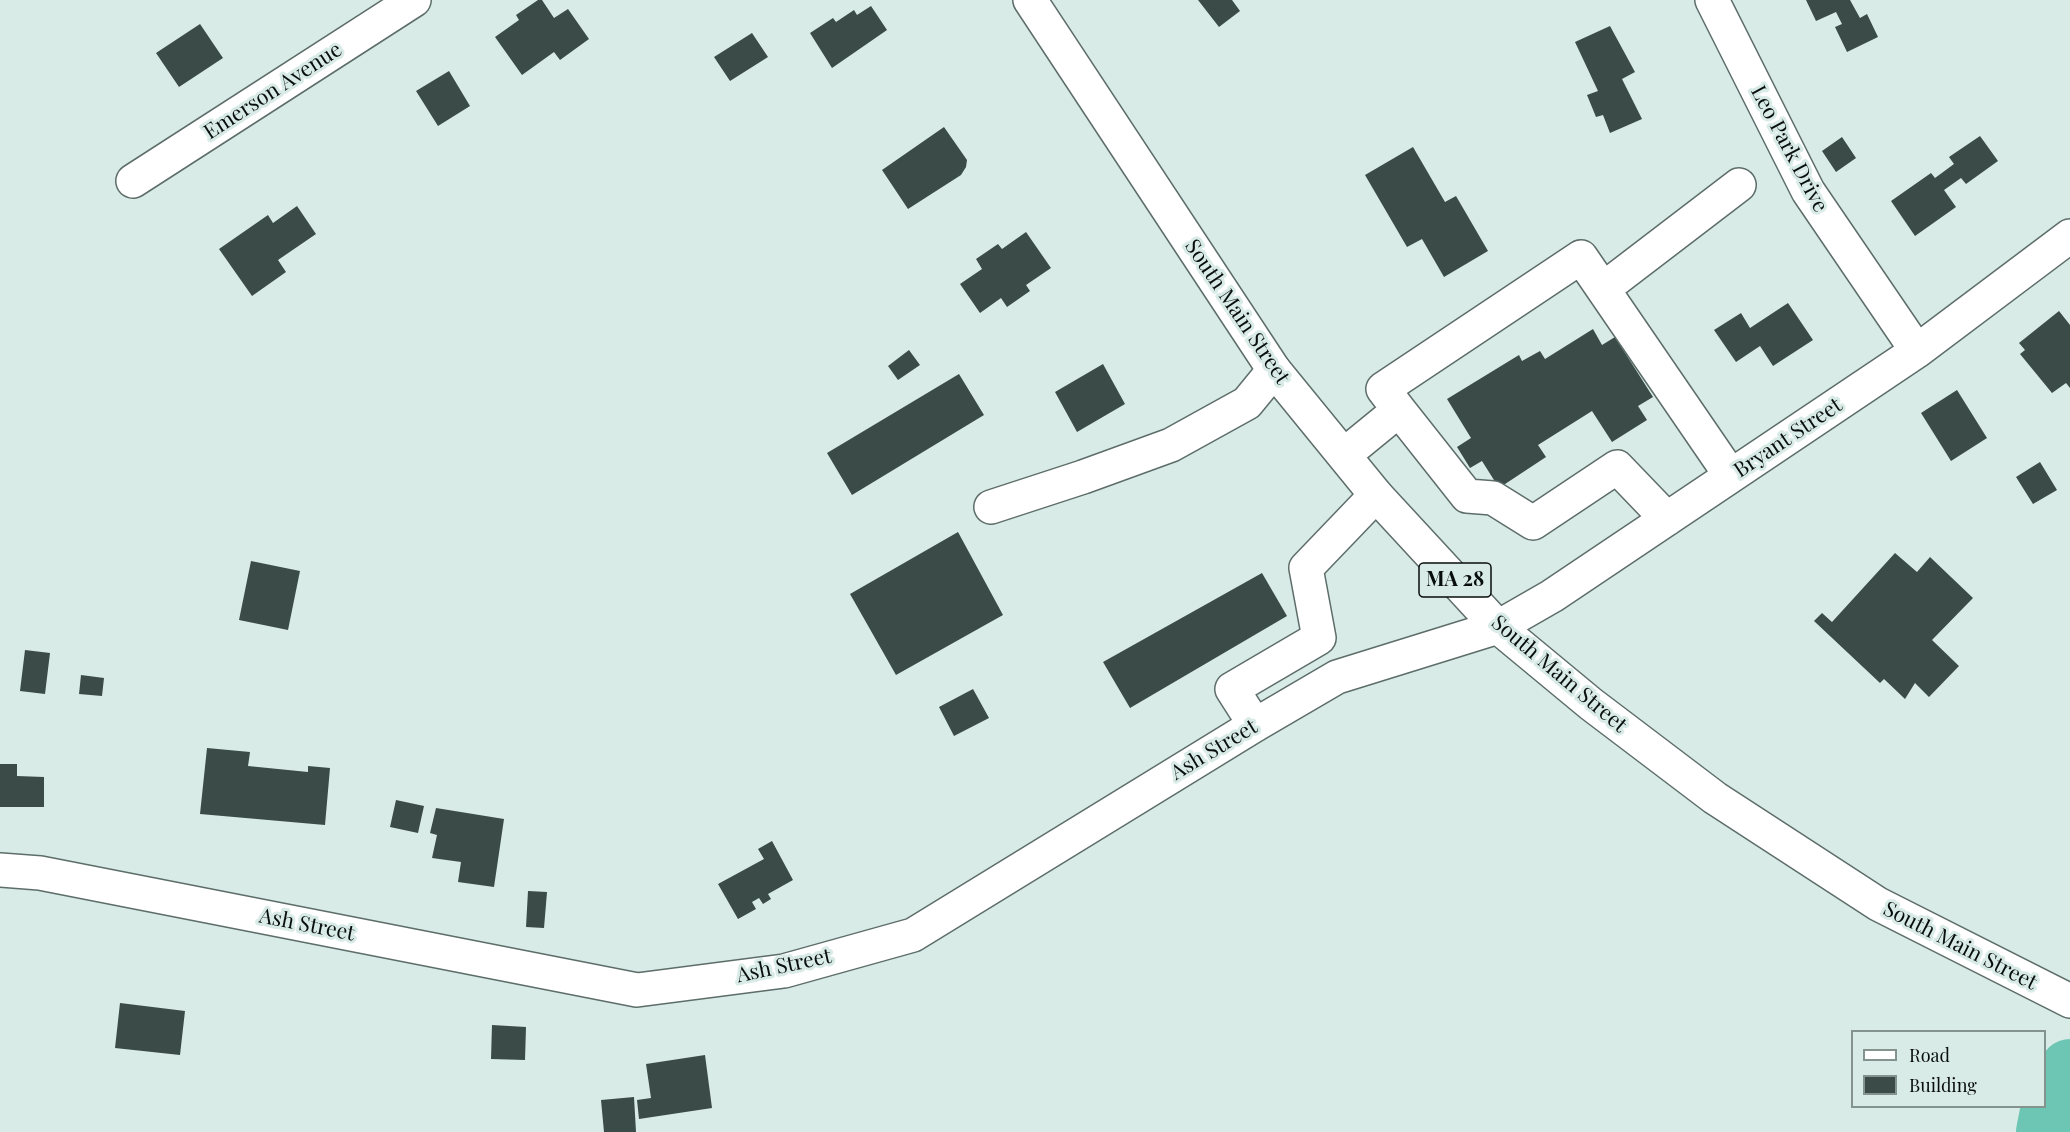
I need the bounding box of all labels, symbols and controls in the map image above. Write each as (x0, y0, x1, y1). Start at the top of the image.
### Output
street label: Emerson Avenue (199, 37, 347, 145)
street label: Leo Park Drive (1745, 82, 1833, 216)
street label: South Main Street (1179, 235, 1295, 389)
street label: Bryant Street (1729, 393, 1847, 483)
road number: MA 28 (1419, 563, 1491, 597)
street label: South Main Street (1486, 610, 1632, 738)
street label: Ash Street (1166, 714, 1262, 786)
street label: South Main Street (1879, 896, 2041, 996)
street label: Ash Street (257, 903, 357, 947)
street label: Ash Street (734, 944, 834, 988)
legend (1851, 1030, 2046, 1108)
text: Road (1909, 1043, 1950, 1067)
text: Building (1909, 1073, 1977, 1097)

